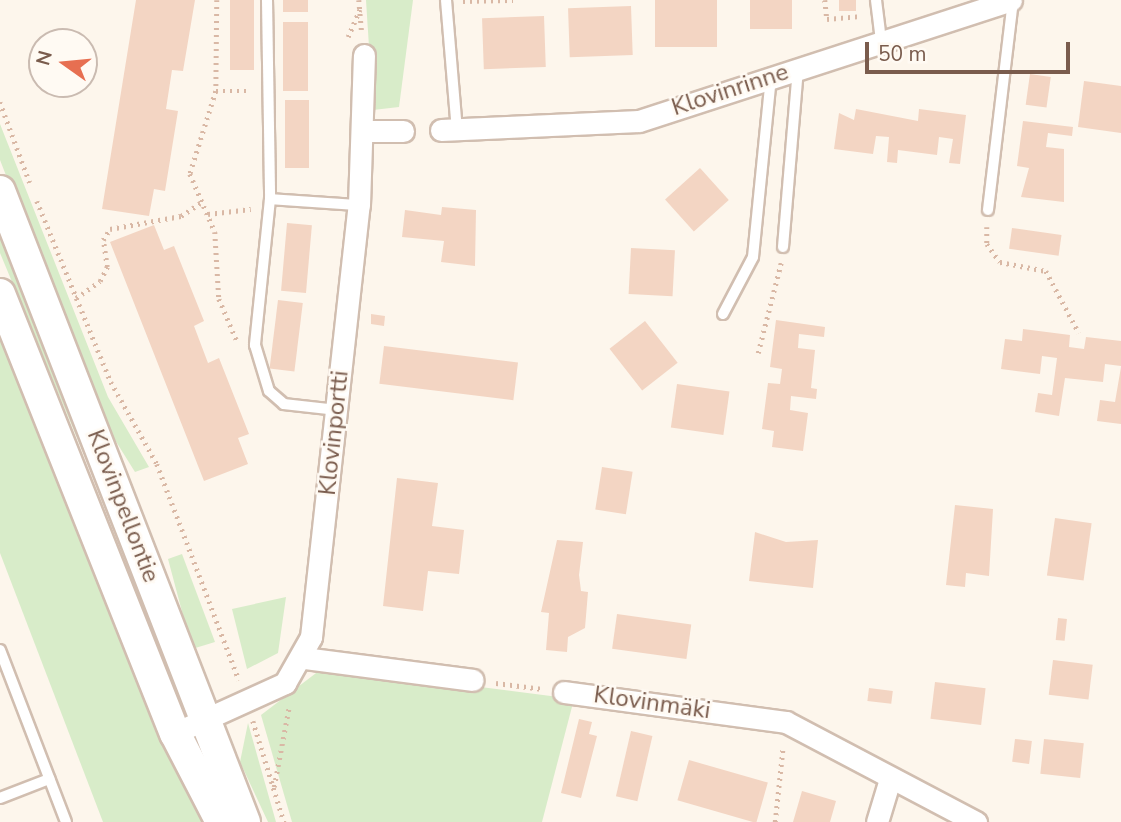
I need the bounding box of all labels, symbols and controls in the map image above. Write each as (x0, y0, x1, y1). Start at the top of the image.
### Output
north arrow (28, 28, 98, 98)
scale bar (869, 28, 1074, 72)
text: 50 m (878, 40, 927, 68)
text: N (30, 48, 59, 68)
street label: Klovinrinne (668, 58, 792, 122)
street label: Klovinportti (313, 369, 355, 497)
street label: Klovinpellontie (81, 426, 165, 586)
street label: Klovinmäki (592, 681, 712, 725)

